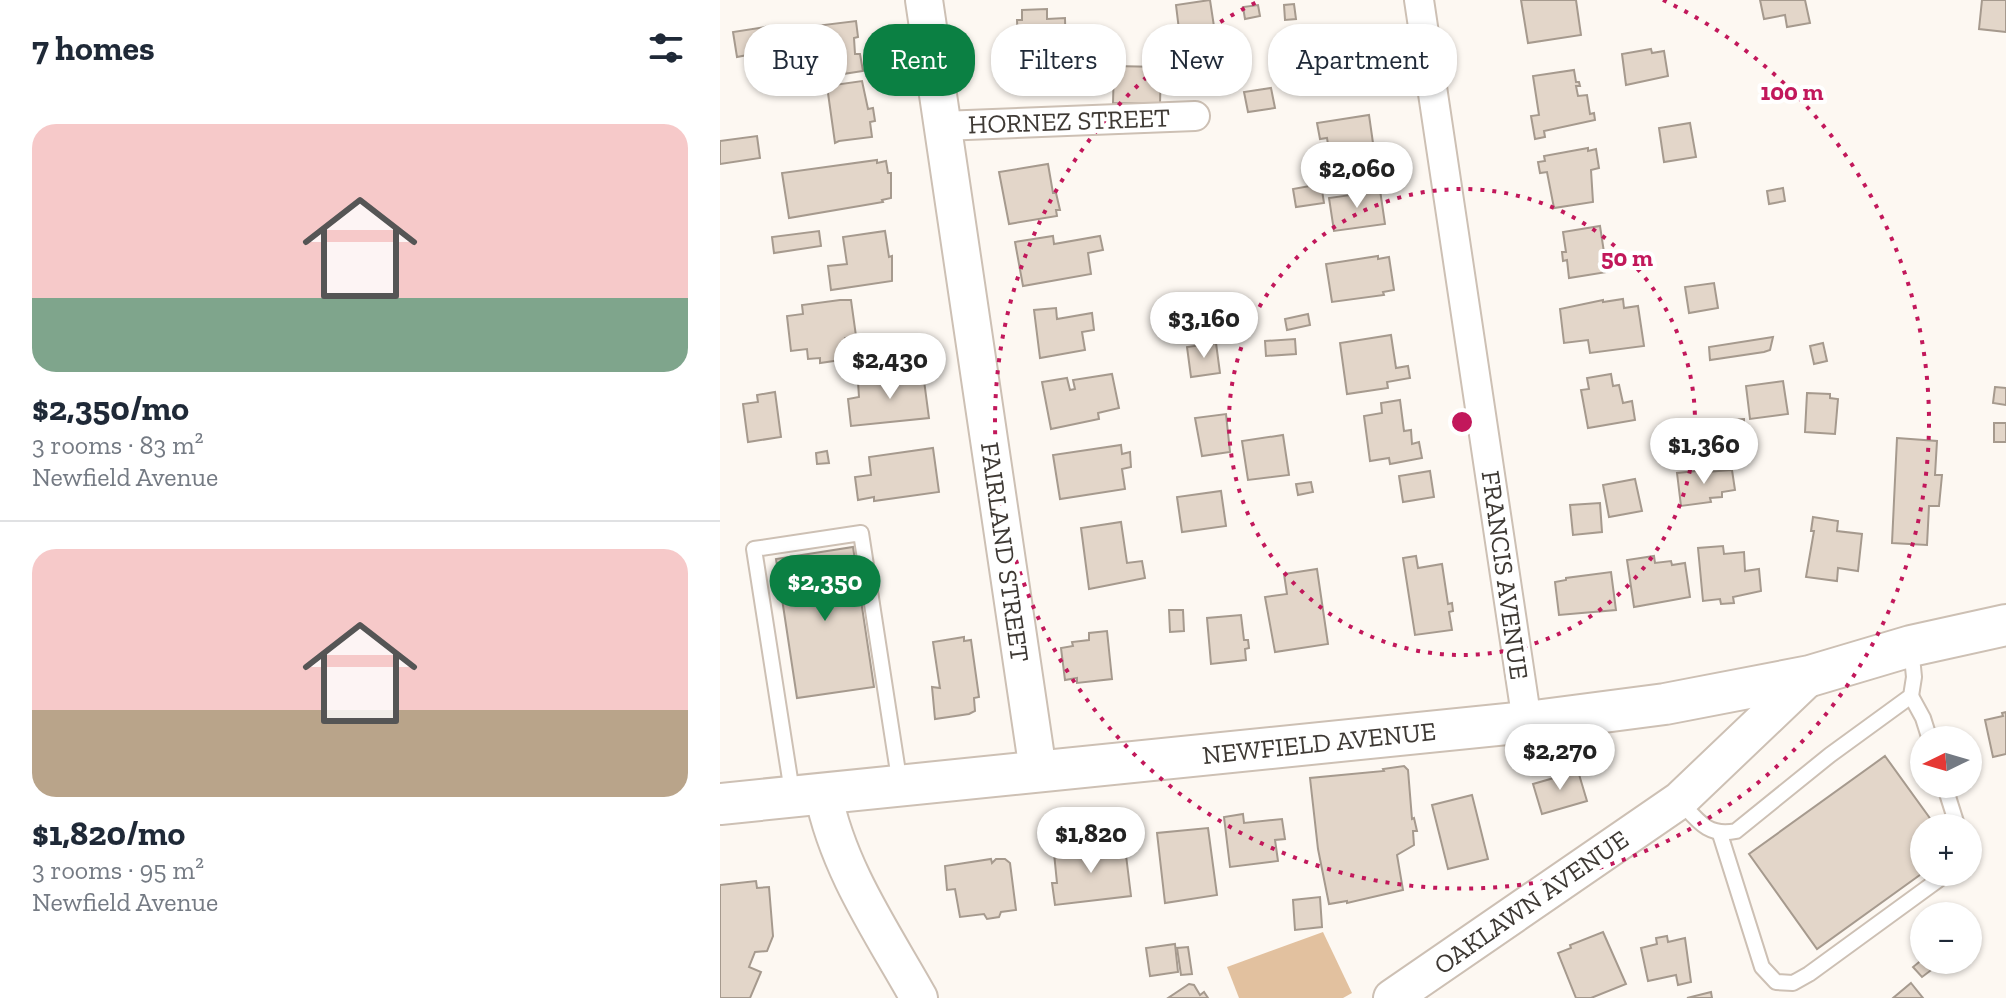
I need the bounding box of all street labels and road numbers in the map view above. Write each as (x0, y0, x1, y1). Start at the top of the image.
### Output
street label: HORNEZ STREET (967, 101, 1171, 141)
street label: FAIRLAND STREET (974, 440, 1036, 664)
street label: FRANCIS AVENUE (1474, 468, 1536, 682)
street label: NEWFIELD AVENUE (1201, 715, 1437, 771)
street label: OAKLAWN AVENUE (1428, 823, 1634, 981)

